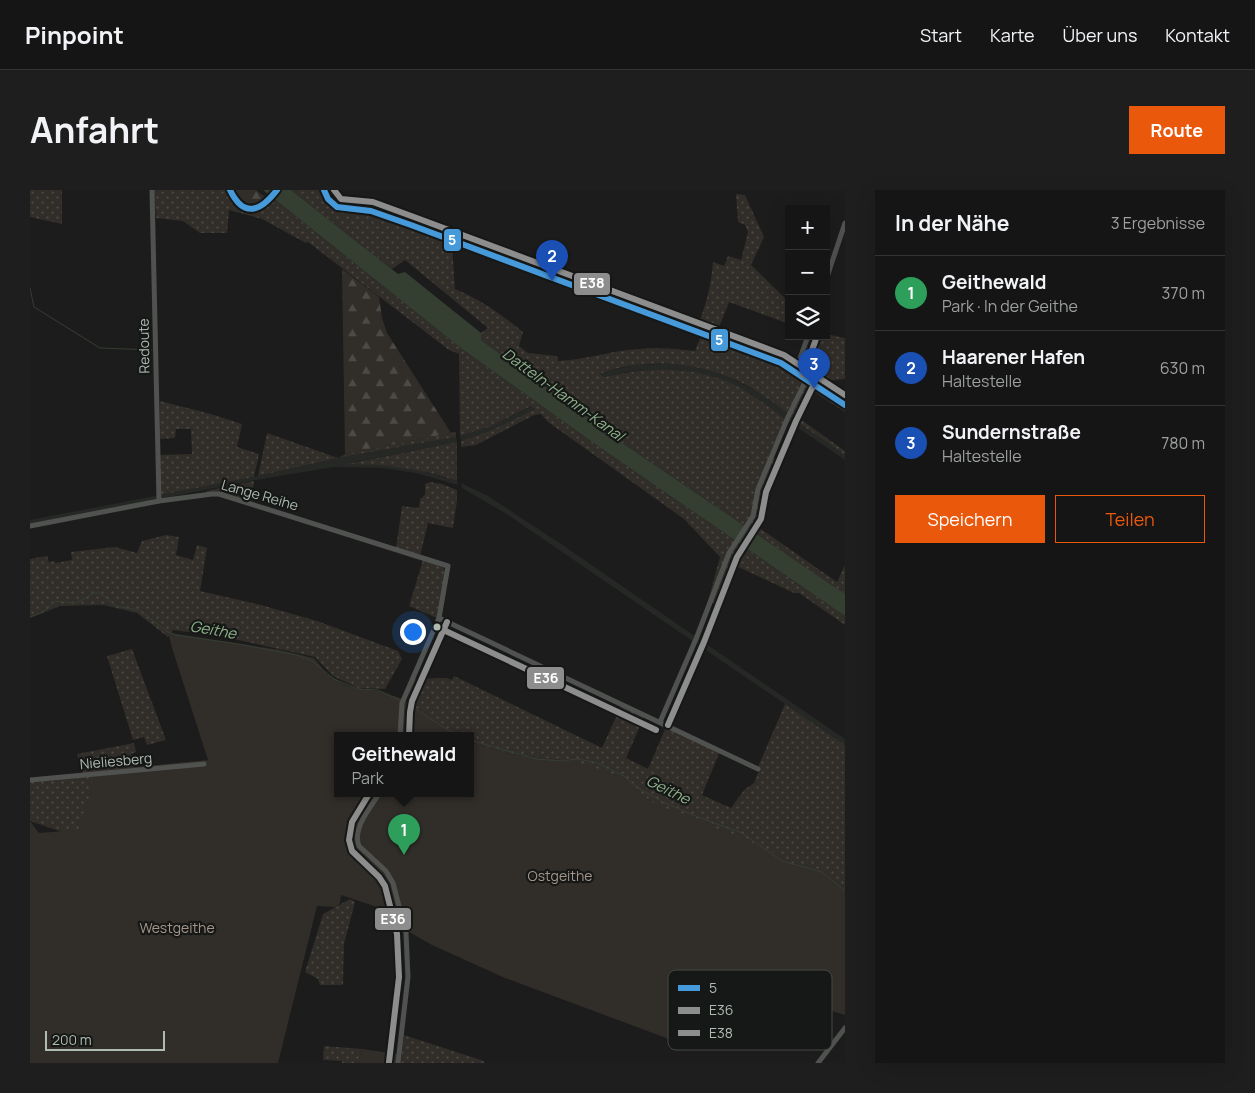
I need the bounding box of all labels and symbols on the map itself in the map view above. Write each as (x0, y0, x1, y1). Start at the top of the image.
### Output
line badge: 5 (443, 228, 462, 252)
text: 5 (448, 230, 456, 249)
pin: 2 (536, 240, 568, 281)
line badge: E38 (573, 272, 611, 296)
text: E38 (580, 273, 604, 292)
street label: Redoute (134, 318, 153, 374)
line badge: 5 (710, 328, 729, 352)
text: 5 (715, 330, 723, 349)
water label: Datteln-Hamm-Kanal (498, 343, 630, 447)
pin: 3 (798, 348, 830, 389)
street label: Lange Reihe (219, 474, 301, 515)
water label: Geithe (188, 615, 239, 644)
your location (400, 619, 426, 645)
unlabelled marker (432, 622, 442, 632)
line badge: E36 (526, 666, 565, 690)
text: E36 (533, 668, 559, 687)
street label: Nieliesberg (79, 748, 153, 773)
water label: Geithe (643, 770, 695, 810)
pin: 1 (388, 814, 420, 855)
park label: Ostgeithe (528, 866, 592, 885)
line badge: E36 (374, 907, 412, 931)
text: E36 (380, 909, 406, 928)
park label: Westgeithe (139, 918, 215, 937)
legend (668, 970, 832, 1050)
text: 5 (709, 978, 717, 997)
text: E36 (709, 1000, 733, 1019)
text: E38 (709, 1023, 733, 1042)
scale bar (45, 1028, 165, 1051)

